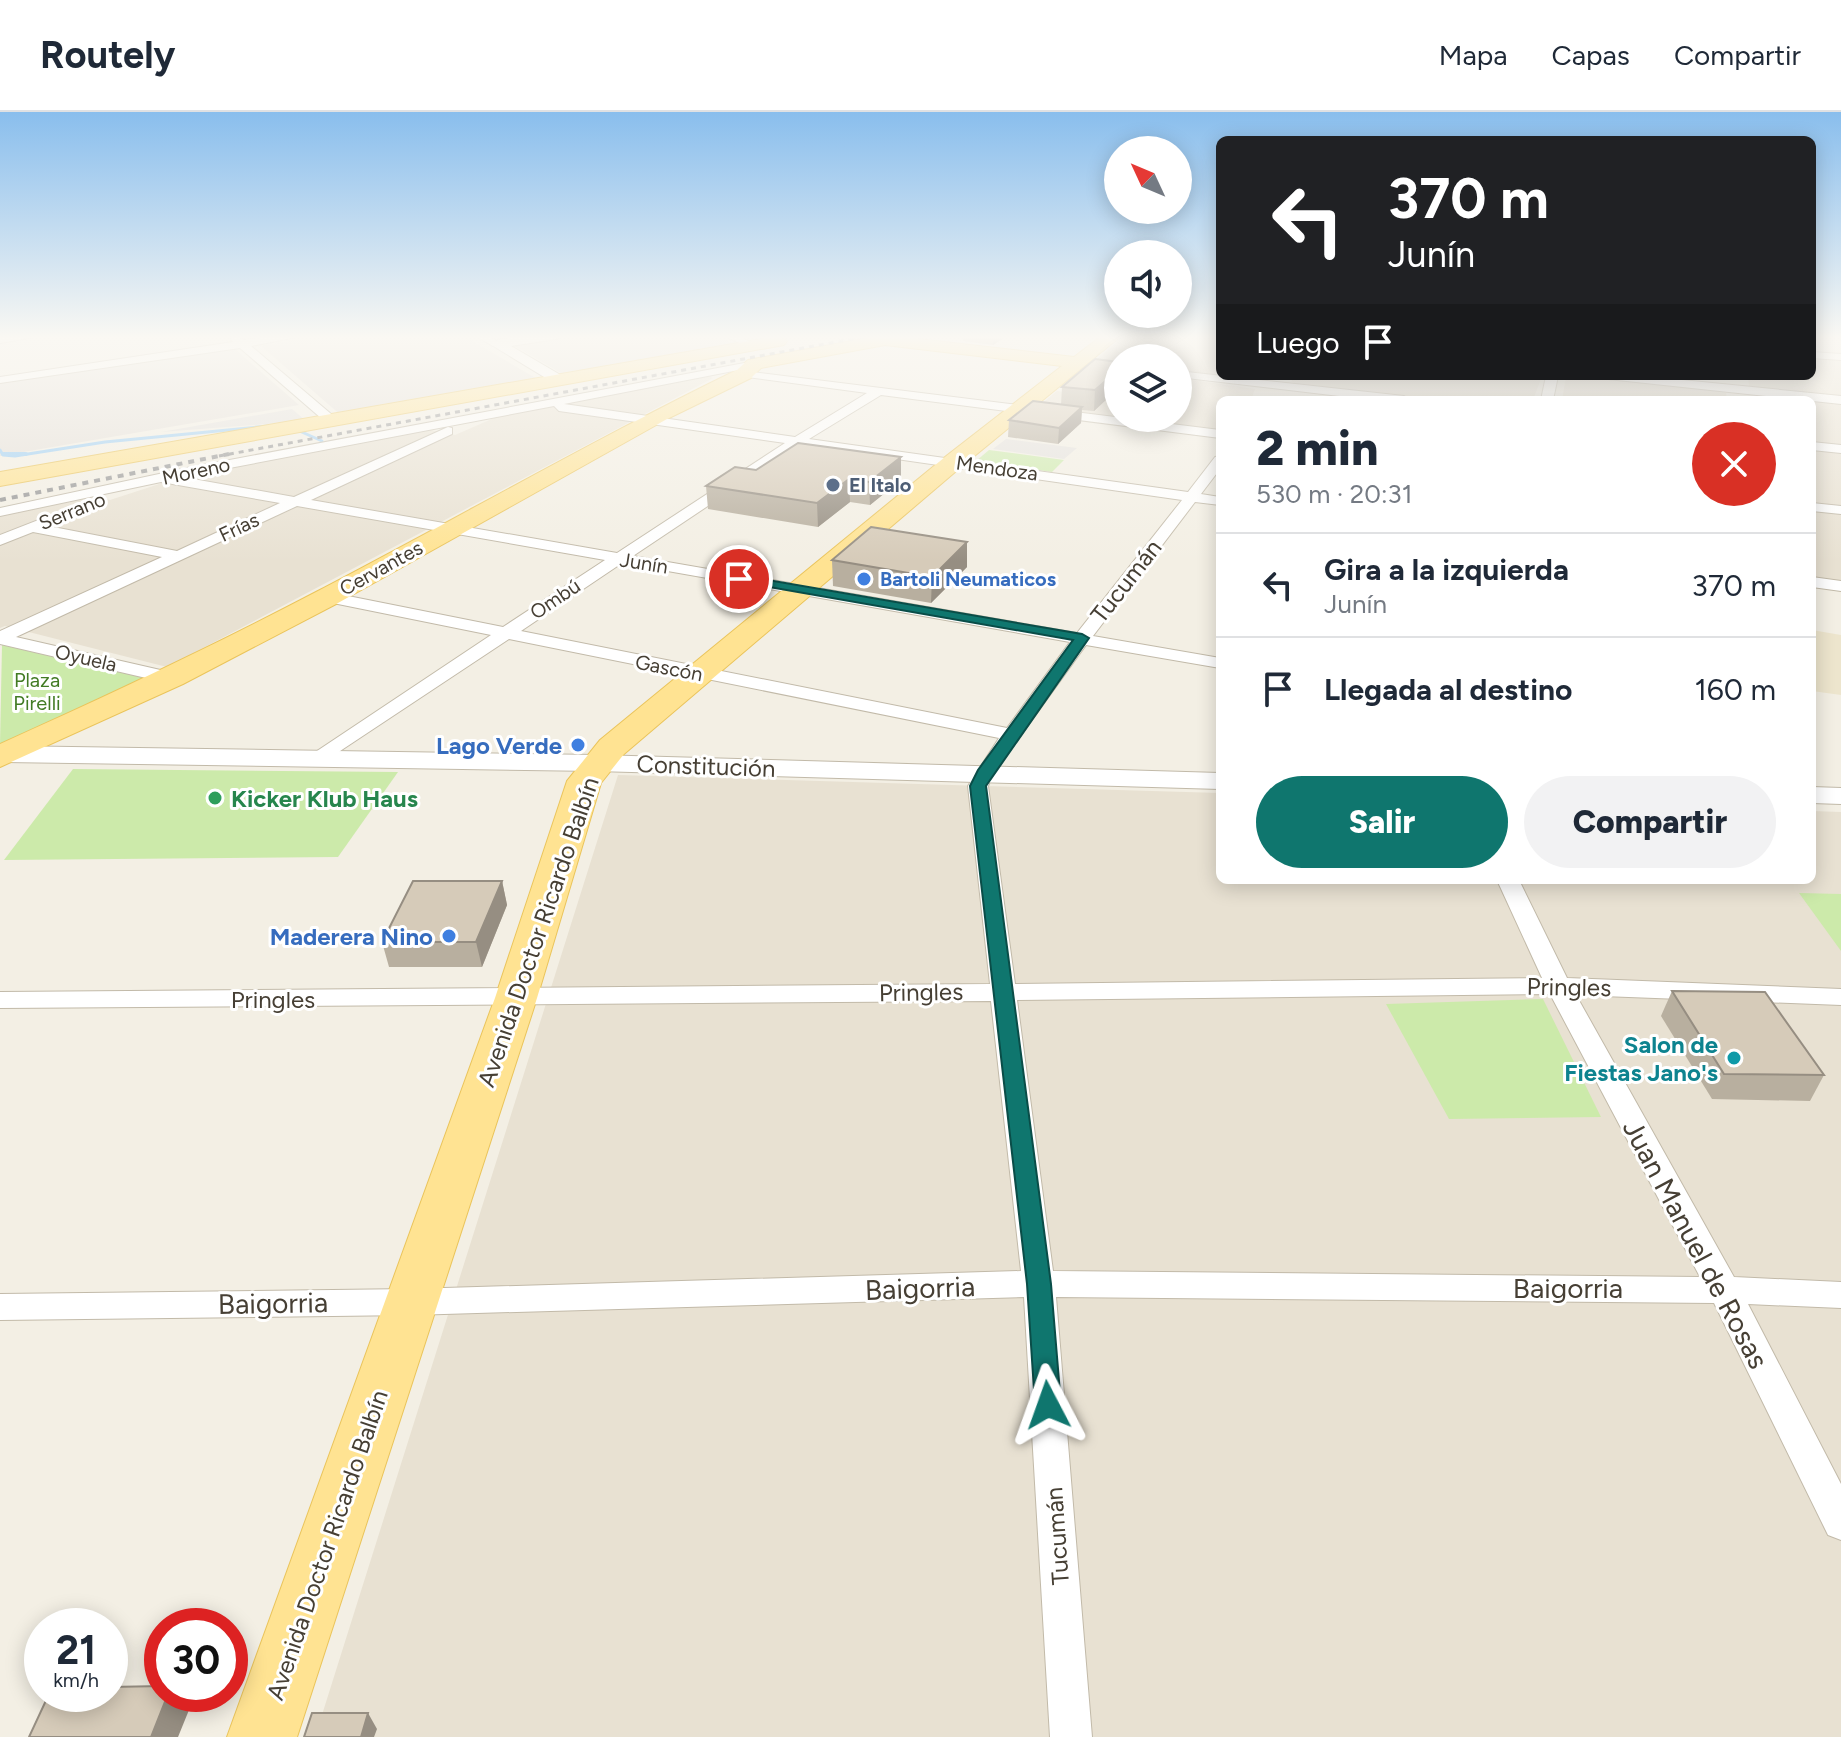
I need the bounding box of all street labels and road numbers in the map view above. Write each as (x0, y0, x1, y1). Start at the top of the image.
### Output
street label: Mendoza (955, 450, 1039, 486)
street label: Moreno (160, 452, 232, 490)
street label: Serrano (35, 487, 109, 535)
street label: Frías (215, 507, 263, 547)
street label: Tucumán (1084, 533, 1168, 629)
street label: Cervantes (335, 535, 427, 601)
street label: Junín (618, 547, 670, 579)
street label: Ombú (525, 574, 585, 624)
street label: Oyuela (53, 639, 119, 677)
street label: Gascón (633, 650, 705, 686)
street label: Constitución (636, 749, 776, 783)
street label: Avenida Doctor Ricardo Balbín (471, 773, 605, 1091)
street label: Pringles (1526, 972, 1612, 1002)
street label: Pringles (878, 977, 964, 1007)
street label: Pringles (231, 985, 315, 1014)
street label: Juan Manuel de Rosas (1616, 1114, 1776, 1374)
street label: Baigorria (864, 1269, 976, 1307)
street label: Baigorria (1513, 1271, 1623, 1305)
street label: Baigorria (218, 1285, 328, 1321)
street label: Avenida Doctor Ricardo Balbín (260, 1386, 394, 1704)
street label: Tucumán (1039, 1486, 1075, 1586)

